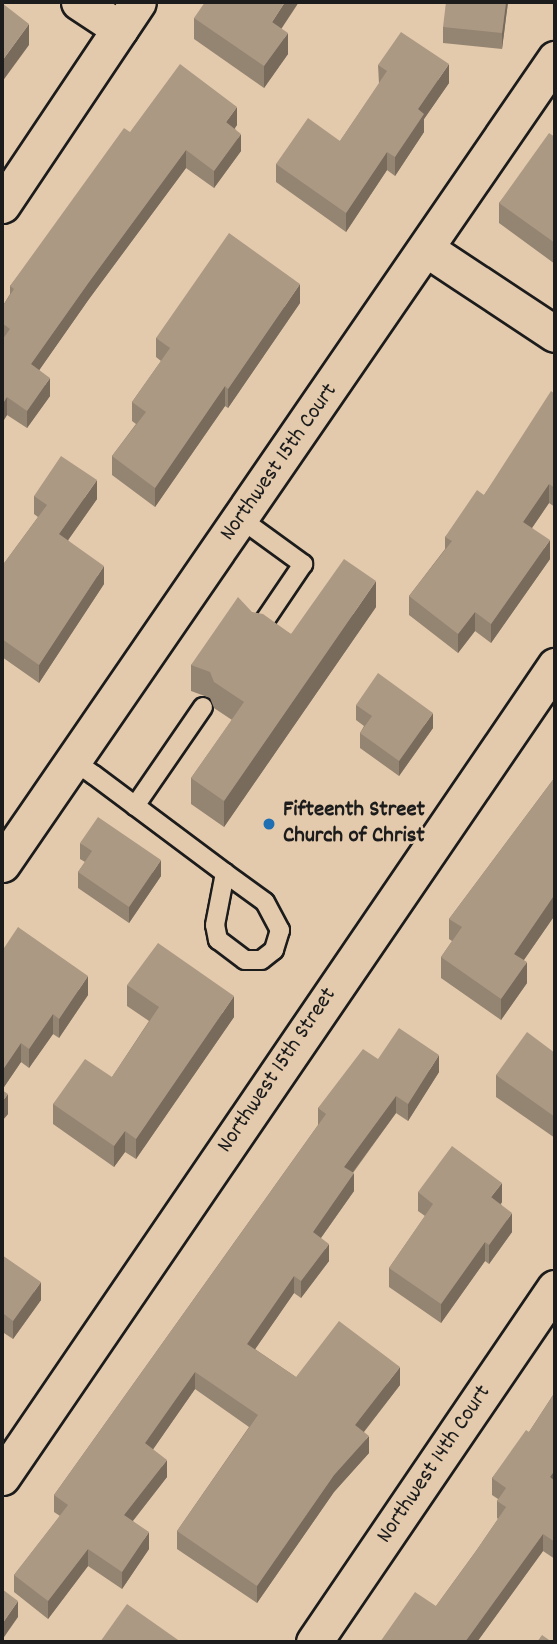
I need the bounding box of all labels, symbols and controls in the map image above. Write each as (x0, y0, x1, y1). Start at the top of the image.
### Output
street label: Northwest 15th Court (215, 379, 345, 547)
place label: Fifteenth Street Church of Christ (283, 797, 425, 851)
marker: Fifteenth Street Church of Christ (261, 816, 277, 832)
street label: Northwest 15th Street (212, 983, 344, 1159)
street label: Northwest 14th Court (372, 1381, 498, 1549)

